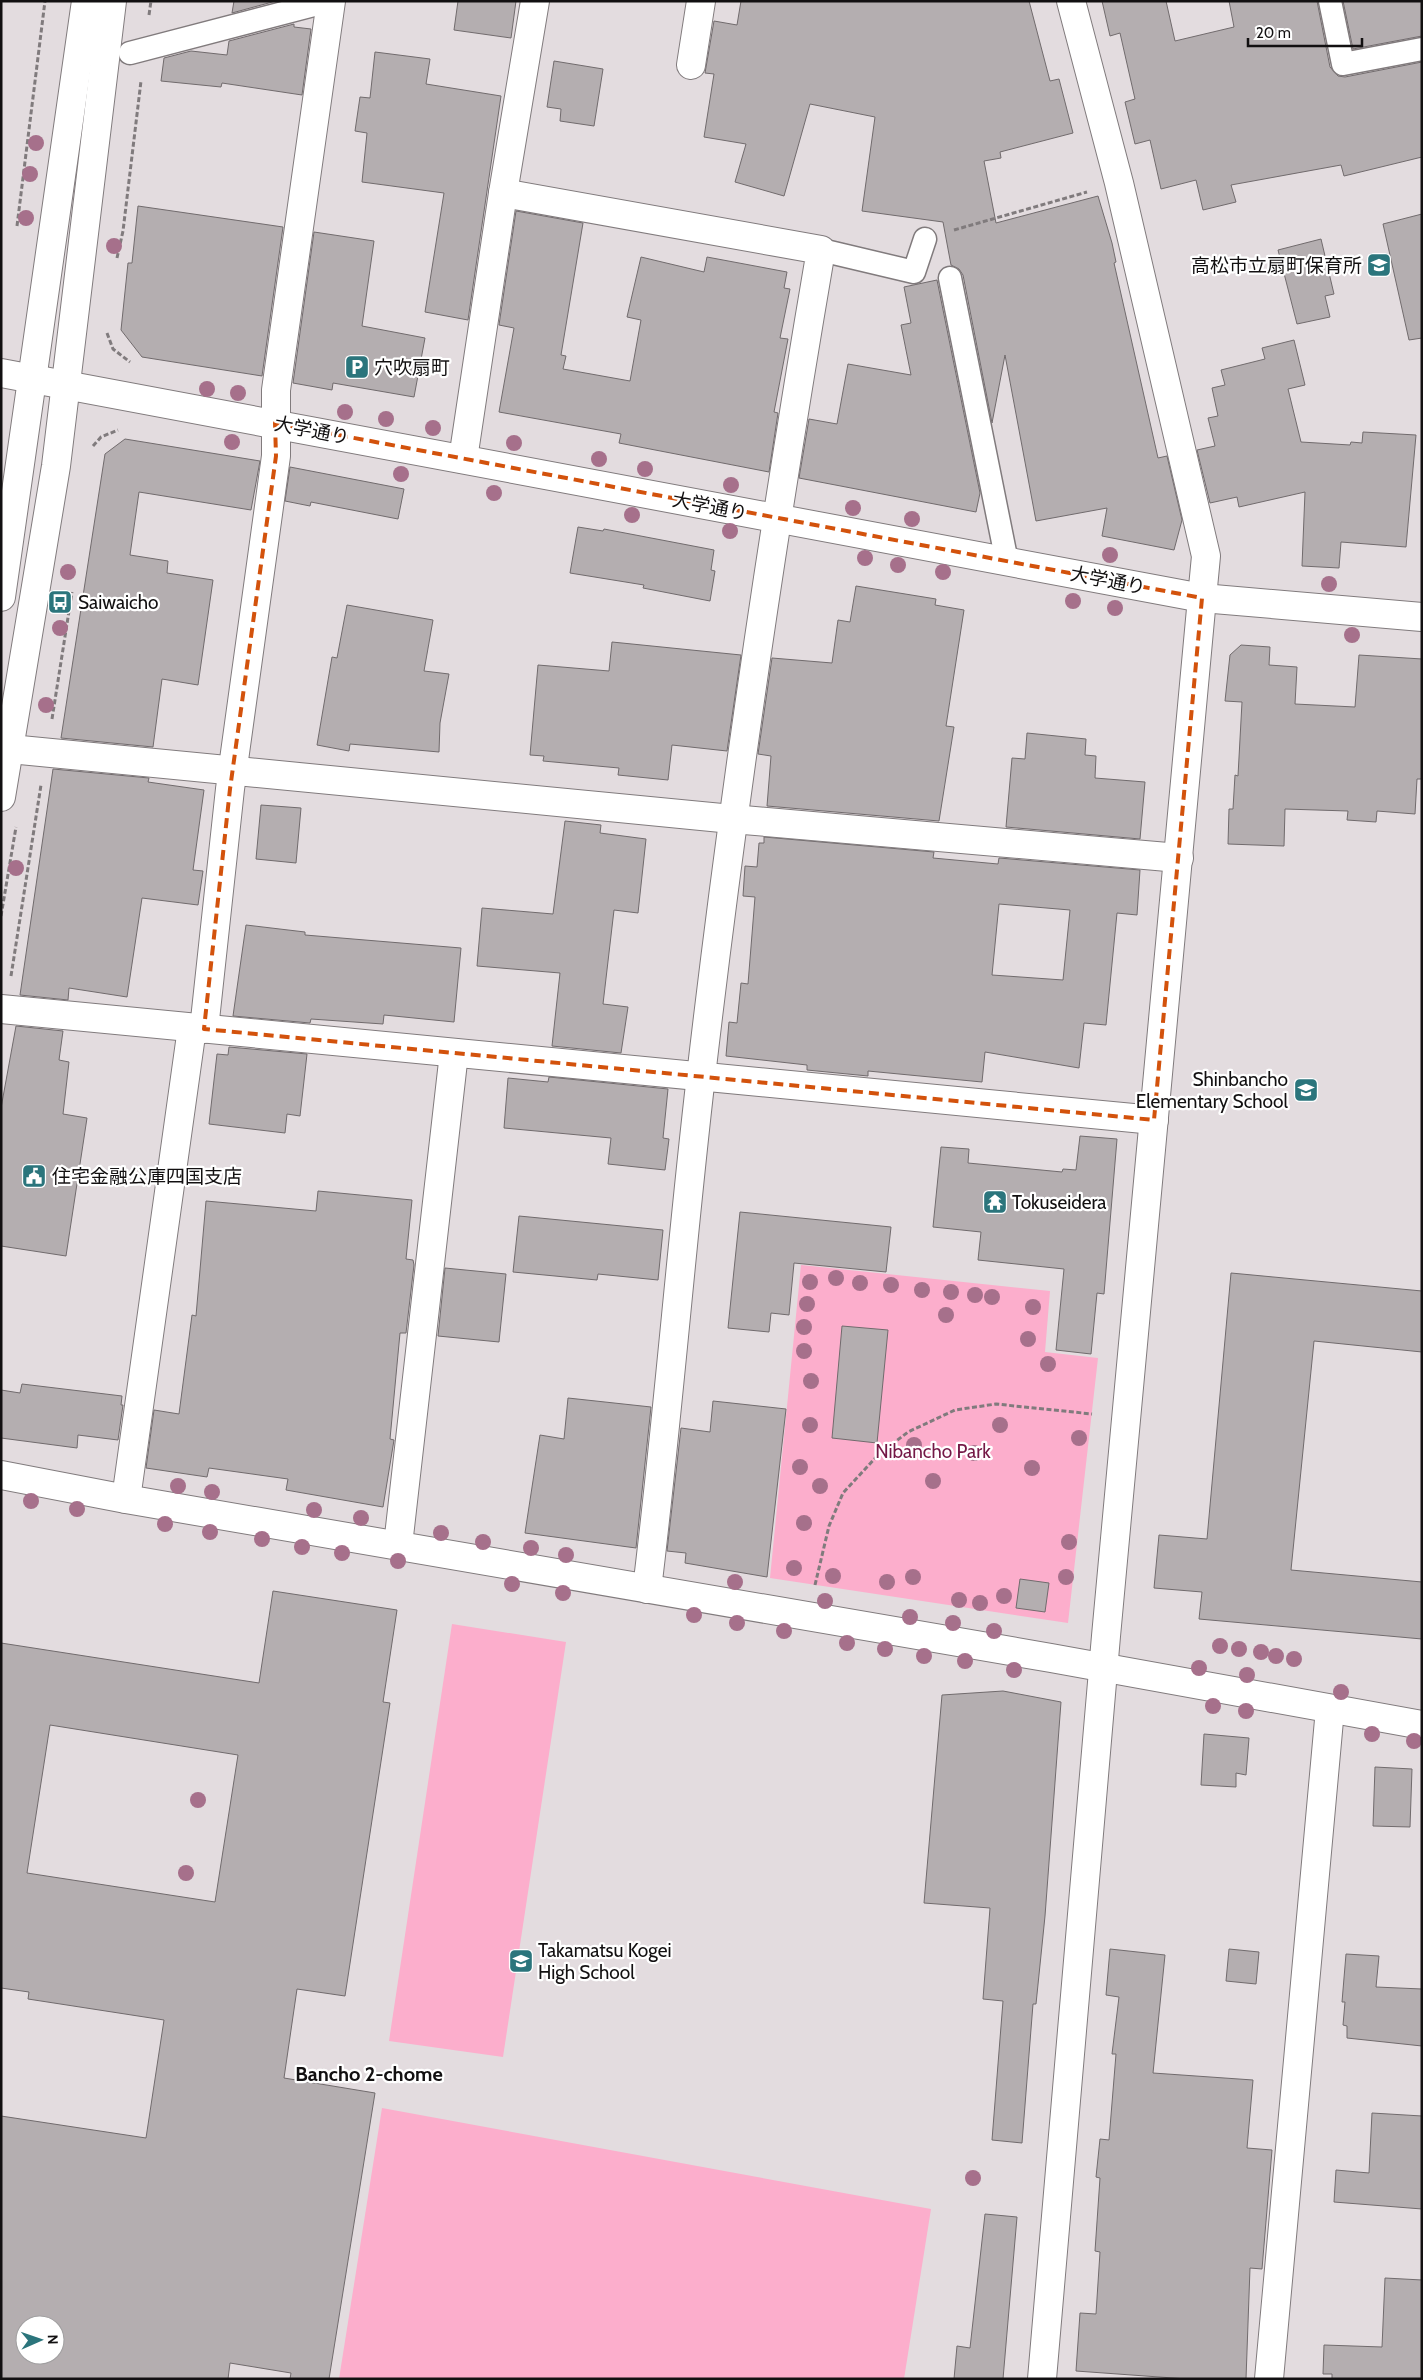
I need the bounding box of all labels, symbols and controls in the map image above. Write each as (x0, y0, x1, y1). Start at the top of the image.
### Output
scale bar (1248, 15, 1362, 47)
text: 20 m (1256, 24, 1291, 42)
school or university icon: 高松市立扇町保育所 (1366, 252, 1392, 278)
place label: 高松市立扇町保育所 (1191, 254, 1362, 277)
parking icon: 穴吹扇町 (344, 354, 370, 380)
place label: 穴吹扇町 (374, 356, 450, 379)
street label: 大学通り (272, 412, 351, 449)
street label: 大学通り (670, 488, 749, 525)
street label: 大学通り (1068, 562, 1147, 599)
bus stop icon: Saiwaicho (47, 589, 73, 615)
place label: Saiwaicho (78, 591, 158, 614)
place label: Shinbancho Elementary School (1136, 1068, 1289, 1113)
school or university icon: Shinbancho Elementary School (1293, 1077, 1319, 1103)
public building icon: 住宅金融公庫四国支店 (21, 1163, 47, 1189)
place label: 住宅金融公庫四国支店 (52, 1165, 242, 1188)
temple icon: Tokuseidera (982, 1189, 1008, 1215)
place label: Tokuseidera (1012, 1191, 1106, 1214)
park label: Nibancho Park (875, 1440, 991, 1463)
place label: Takamatsu Kogei High School (538, 1939, 672, 1984)
school or university icon: Takamatsu Kogei High School (508, 1948, 534, 1974)
district label: Bancho 2-chome (295, 2062, 443, 2086)
north arrow (15, 2315, 65, 2365)
text: N (44, 2334, 62, 2345)

